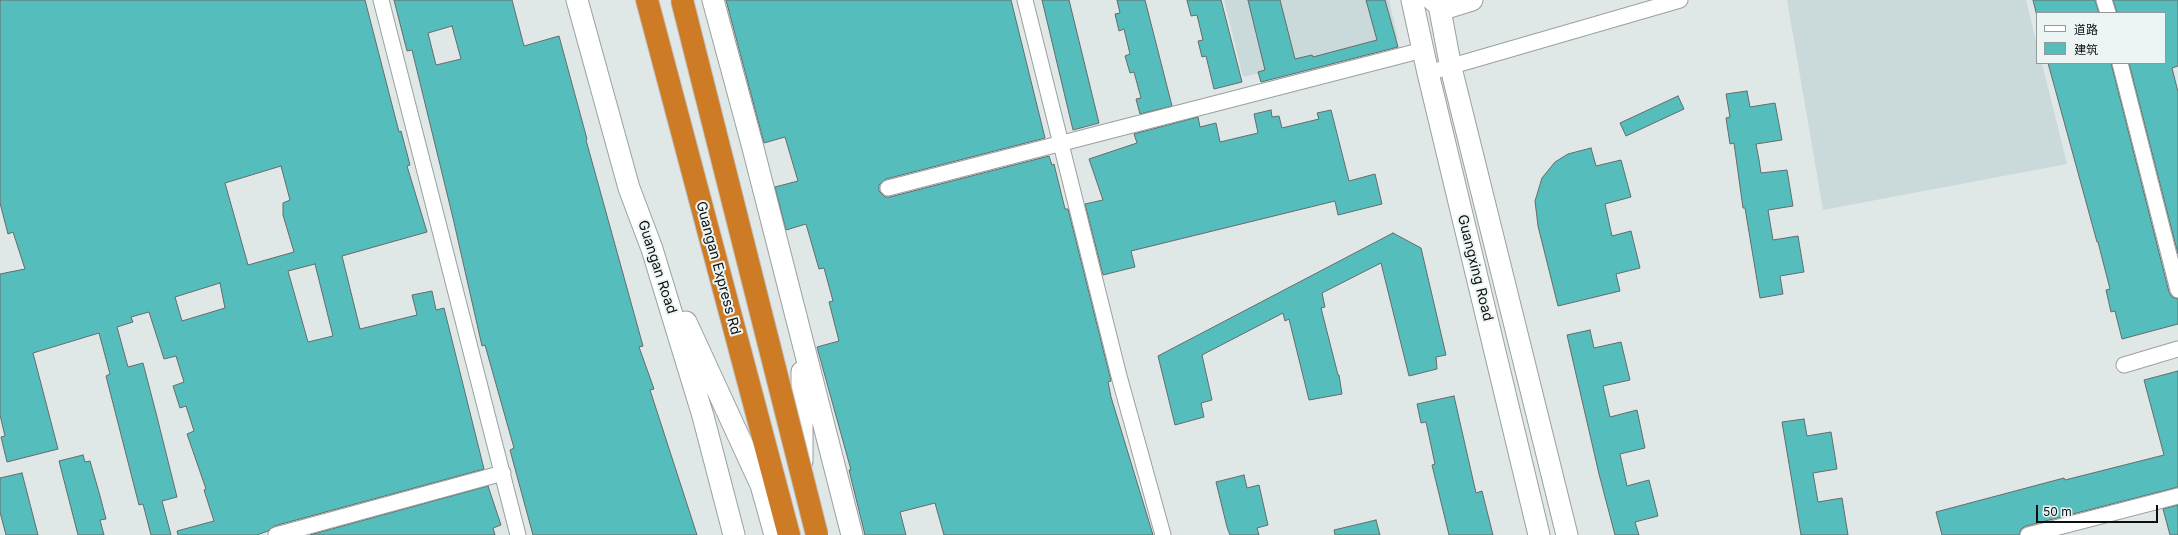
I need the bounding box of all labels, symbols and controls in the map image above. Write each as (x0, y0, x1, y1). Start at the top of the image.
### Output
legend (2036, 12, 2166, 64)
text: 道路 (2074, 22, 2098, 37)
text: 建筑 (2074, 42, 2098, 57)
street label: Guangan Express Rd (692, 199, 744, 337)
street label: Guangxing Road (1454, 213, 1496, 323)
street label: Guangan Road (634, 218, 680, 316)
scale bar (2038, 497, 2160, 523)
text: 50 m (2043, 504, 2072, 519)

